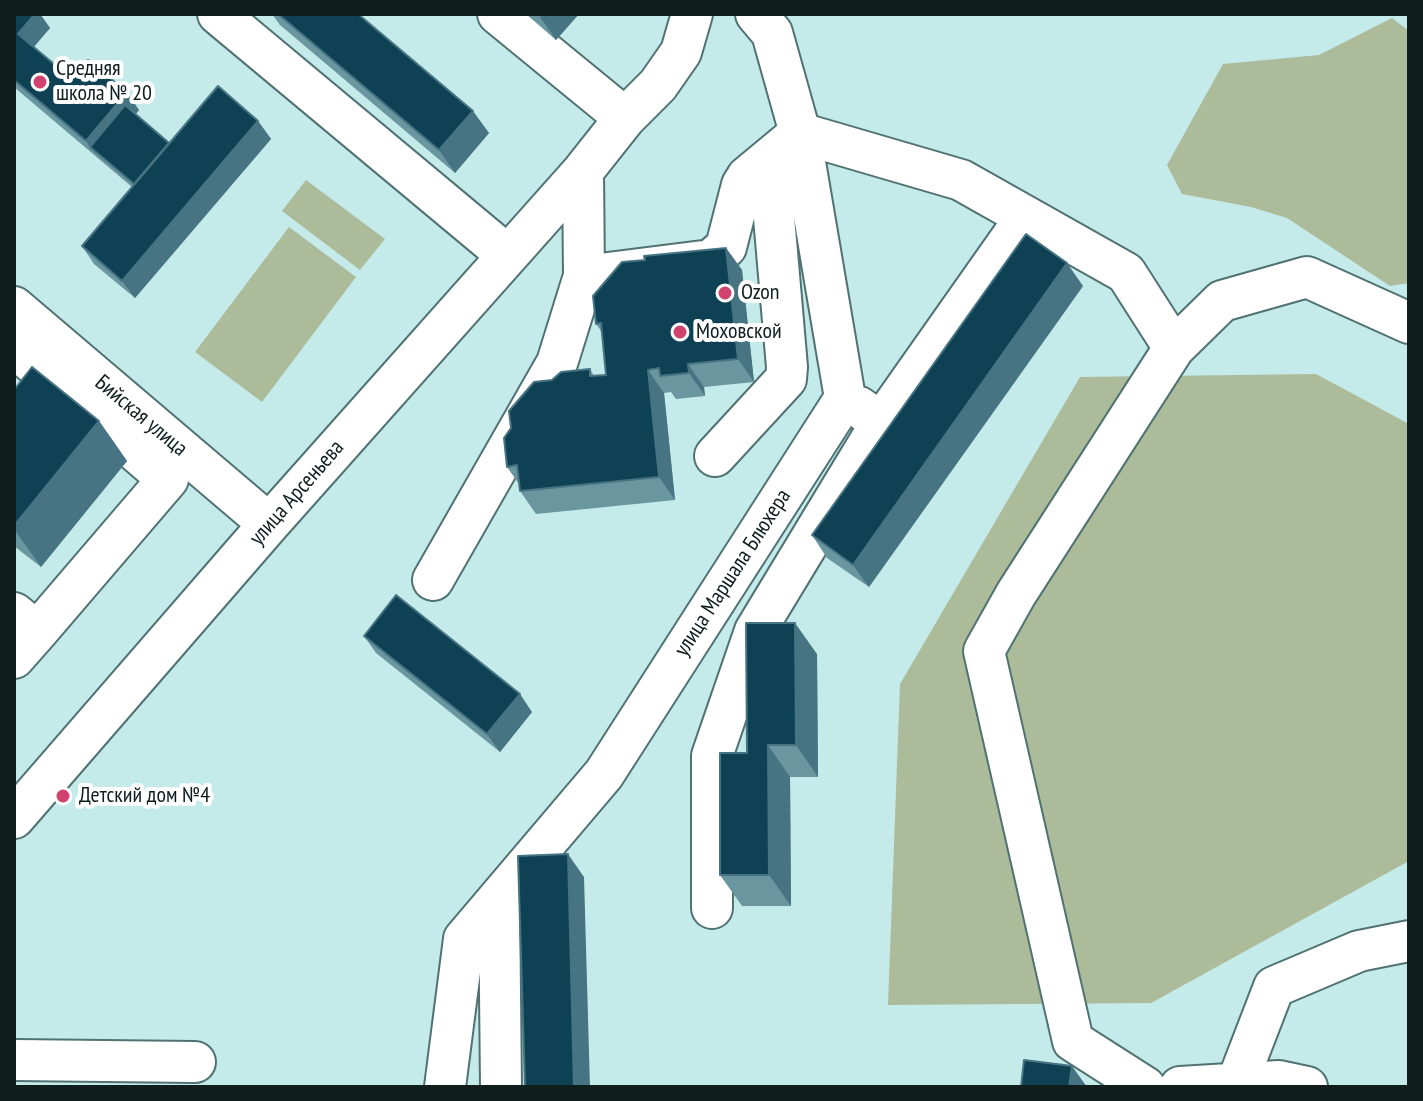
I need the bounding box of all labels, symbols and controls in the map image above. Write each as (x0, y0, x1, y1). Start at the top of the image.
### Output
place label: Средняя школа № 20 (56, 56, 152, 108)
marker: Средняя школа № 20 (31, 73, 49, 91)
place label: Ozon (741, 280, 780, 306)
marker: Ozon (716, 284, 734, 302)
place label: Моховской (696, 319, 782, 345)
marker: Моховской (671, 323, 689, 341)
street label: Бийская улица (89, 370, 193, 462)
street label: улица Арсеньева (244, 435, 350, 551)
street label: улица Маршала Блюхера (669, 485, 797, 661)
place label: Детский дом №4 (79, 783, 210, 809)
marker: Детский дом №4 (54, 787, 72, 805)

